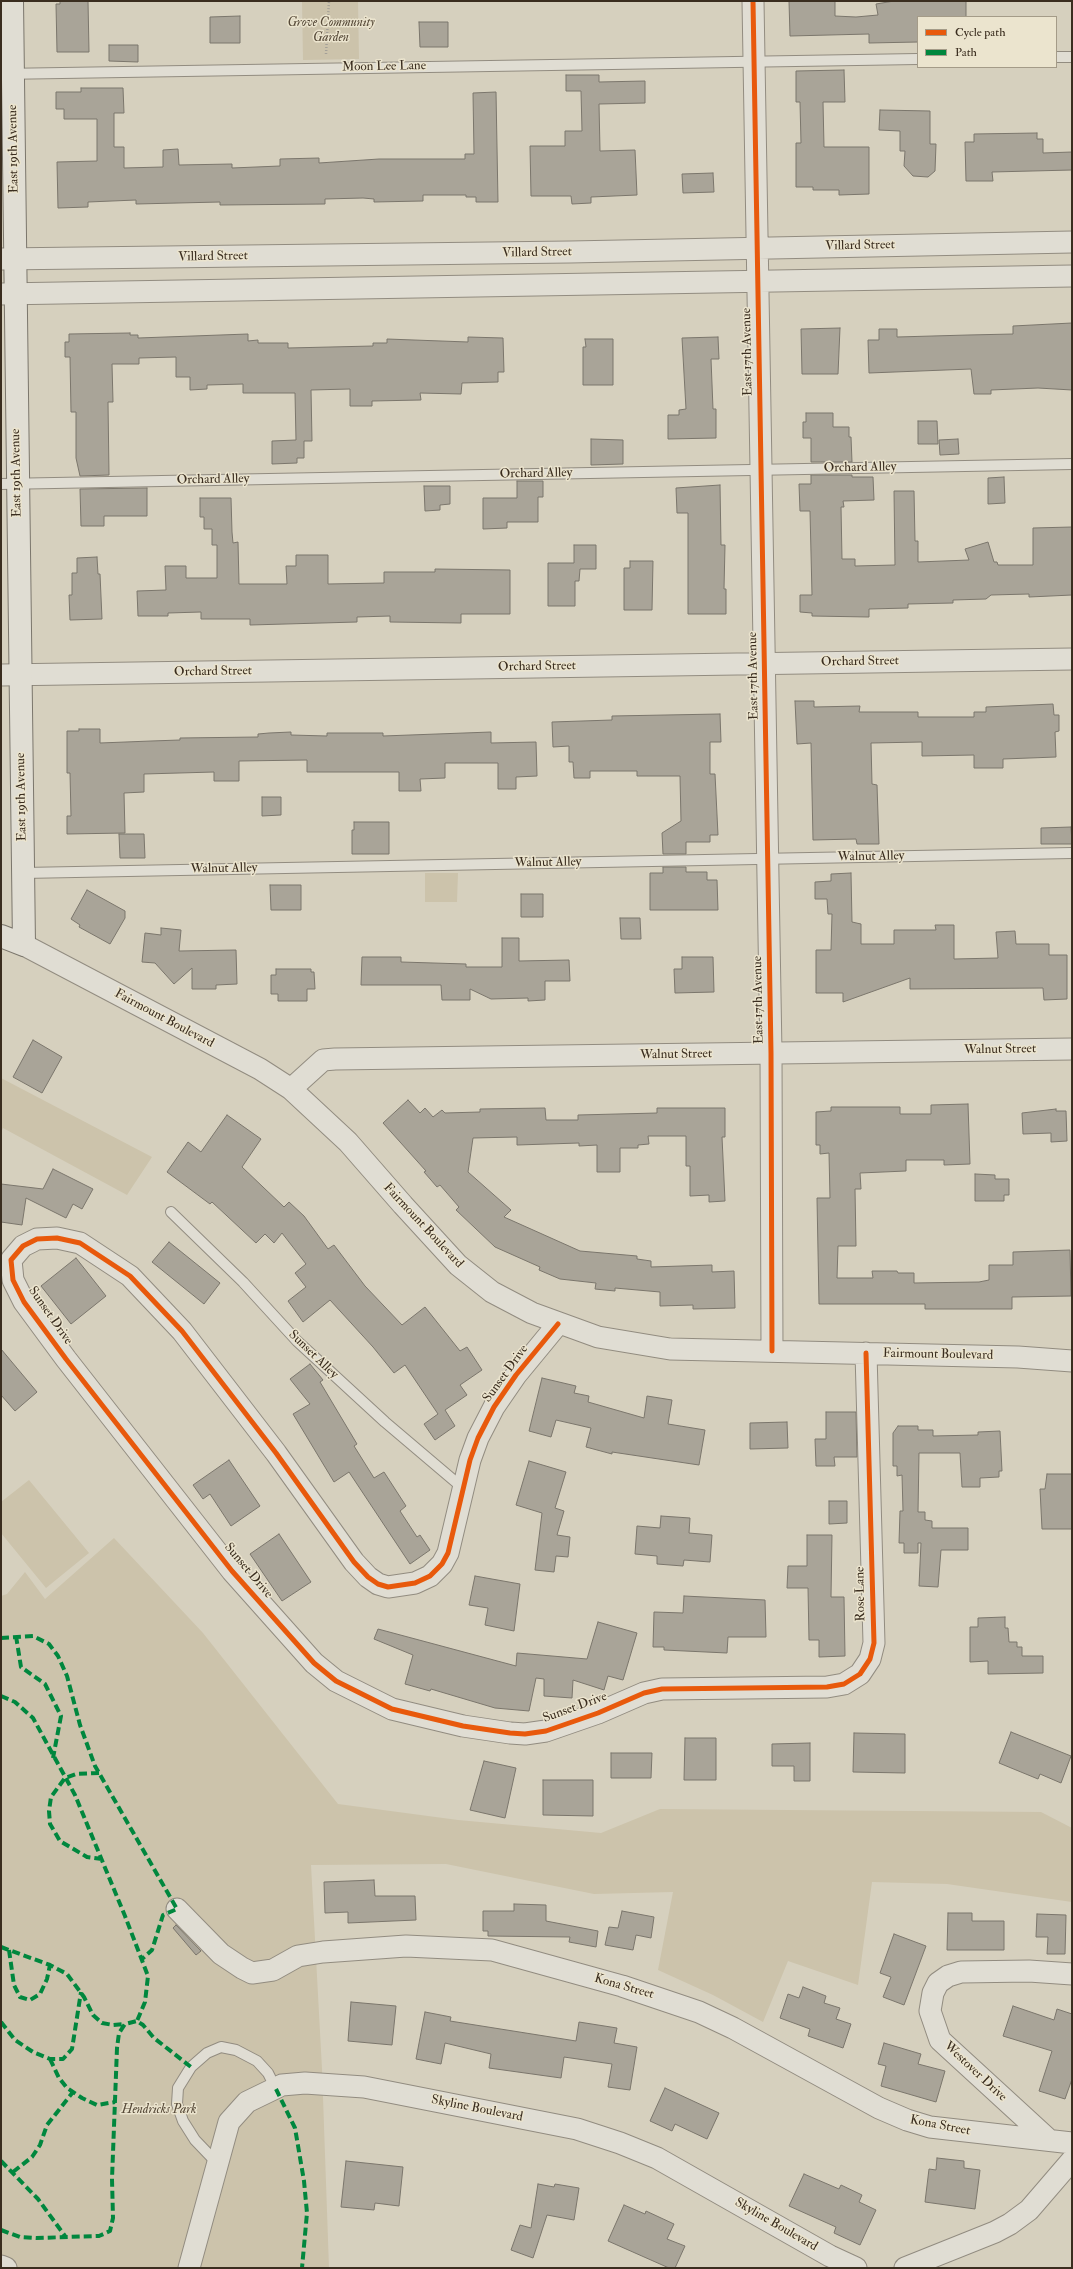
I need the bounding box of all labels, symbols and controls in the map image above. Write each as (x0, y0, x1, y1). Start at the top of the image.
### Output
park label: Grove Community Garden (287, 15, 375, 46)
legend (917, 16, 1057, 68)
text: Cycle path (955, 25, 1005, 40)
text: Path (955, 45, 977, 60)
street label: Moon Lee Lane (342, 58, 426, 76)
street label: East 19th Avenue (5, 104, 23, 194)
street label: Villard Street (825, 238, 895, 254)
street label: Villard Street (502, 245, 572, 261)
street label: Villard Street (178, 249, 248, 265)
street label: East 17th Avenue (739, 308, 757, 396)
street label: East 19th Avenue (8, 428, 26, 518)
street label: Orchard Alley (824, 460, 896, 476)
street label: Orchard Alley (500, 466, 572, 482)
street label: Orchard Alley (177, 472, 249, 488)
street label: East 17th Avenue (745, 632, 763, 720)
street label: Orchard Street (821, 654, 899, 670)
street label: Orchard Street (498, 659, 576, 675)
street label: Orchard Street (174, 664, 252, 680)
street label: East 19th Avenue (13, 752, 31, 842)
street label: Walnut Alley (837, 849, 905, 865)
street label: Walnut Alley (514, 855, 582, 871)
street label: Walnut Alley (190, 861, 258, 877)
street label: East 17th Avenue (750, 956, 768, 1044)
street label: Fairmount Boulevard (112, 986, 216, 1052)
street label: Walnut Street (964, 1042, 1036, 1058)
street label: Walnut Street (640, 1047, 712, 1063)
street label: Fairmount Boulevard (380, 1180, 466, 1272)
street label: Sunset Drive (24, 1284, 76, 1348)
street label: Sunset Alley (285, 1327, 341, 1383)
street label: Sunset Drive (480, 1342, 532, 1406)
street label: Fairmount Boulevard (883, 1346, 993, 1364)
street label: Sunset Drive (220, 1540, 276, 1602)
street label: Rose Lane (853, 1566, 869, 1622)
street label: Sunset Drive (541, 1689, 609, 1727)
street label: Kona Street (592, 1971, 656, 2003)
street label: Westover Drive (940, 2039, 1010, 2105)
street label: Skyline Boulevard (430, 2092, 524, 2126)
park label: Hendricks Park (122, 2102, 196, 2118)
street label: Kona Street (908, 2113, 972, 2139)
street label: Skyline Boulevard (732, 2195, 820, 2255)

